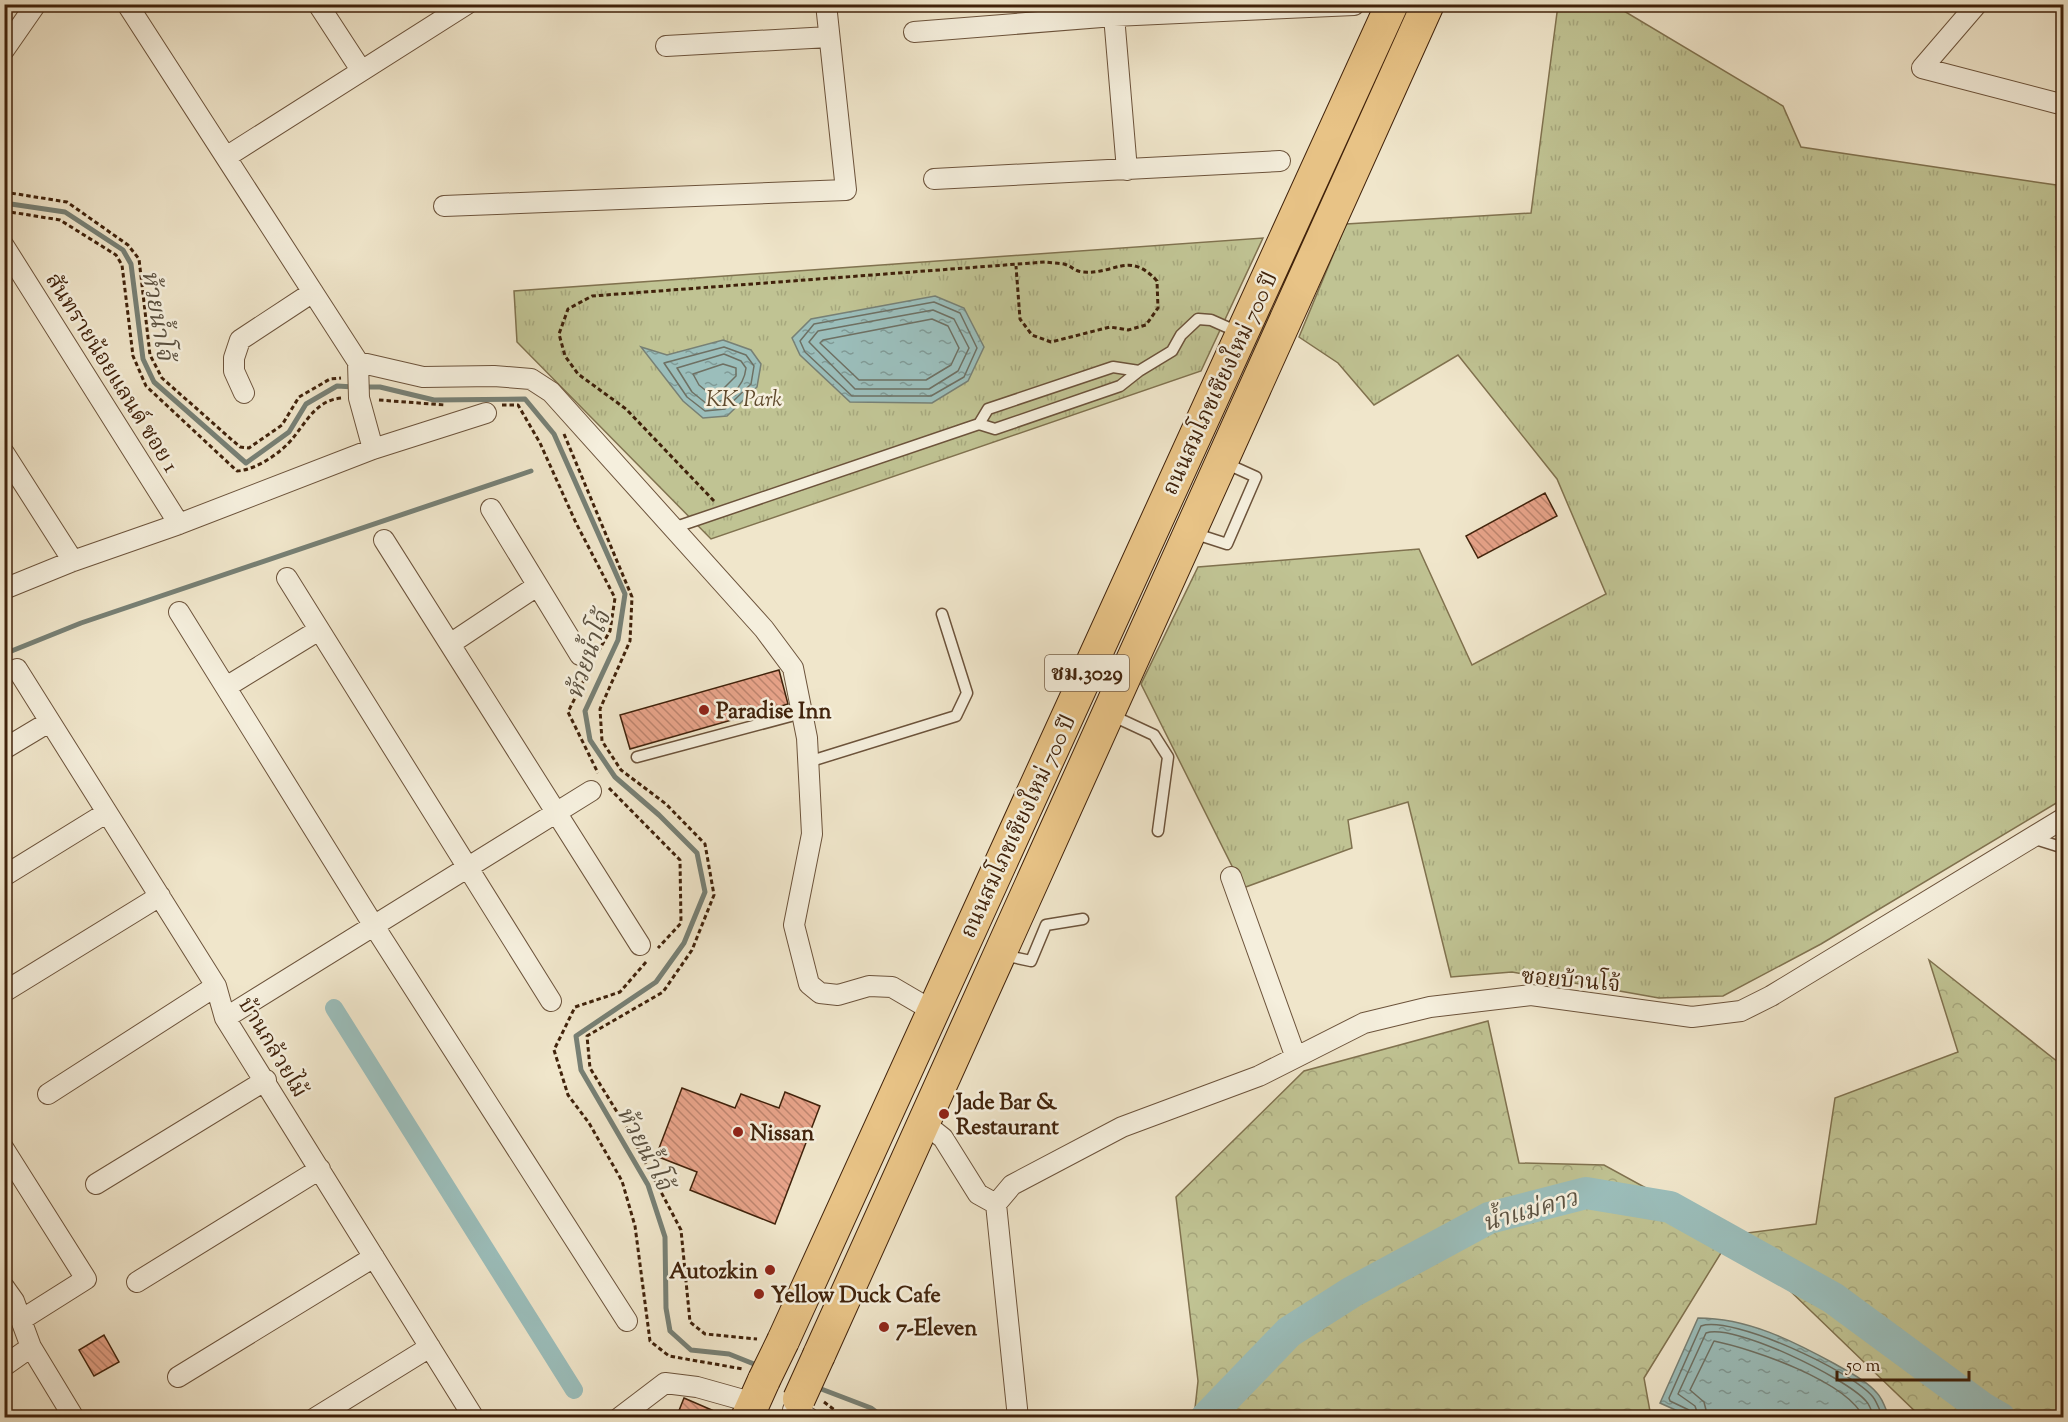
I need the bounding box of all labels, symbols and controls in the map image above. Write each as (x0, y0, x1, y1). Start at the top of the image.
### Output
water label: ห้วยน้ำโจ้ (131, 267, 184, 367)
street label: ถนนสมโภชเชียงใหม่ 700 ปี (1155, 267, 1288, 501)
street label: สันทรายน้อยแลนด์ ซอย 1 (36, 268, 185, 480)
park label: KK Park (706, 385, 782, 417)
water label: ห้วยน้ำโจ้ (556, 602, 622, 704)
road number: ชม.3029 (1045, 655, 1129, 691)
place label: Paradise Inn (716, 697, 832, 729)
marker: Paradise Inn (697, 703, 711, 717)
street label: ถนนสมโภชเชียงใหม่ 700 ปี (953, 710, 1086, 944)
street label: ซอยบ้านโจ้ (1520, 961, 1622, 1002)
street label: บ้านกล้วยไม้ (229, 992, 315, 1105)
place label: Jade Bar & Restaurant (954, 1088, 1059, 1145)
water label: ห้วยน้ำโจ้ (607, 1099, 684, 1201)
marker: Jade Bar & Restaurant (937, 1107, 951, 1121)
place label: Nissan (750, 1119, 814, 1151)
marker: Nissan (731, 1125, 745, 1139)
water label: น้ำแม่คาว (1478, 1179, 1583, 1242)
place label: Autozkin (669, 1257, 758, 1289)
marker: Autozkin (763, 1263, 777, 1277)
place label: Yellow Duck Cafe (771, 1281, 941, 1313)
marker: Yellow Duck Cafe (752, 1287, 766, 1301)
place label: 7-Eleven (896, 1314, 977, 1346)
marker: 7-Eleven (877, 1320, 891, 1334)
scale bar (1837, 1344, 1969, 1382)
text: 50 m (1845, 1354, 1881, 1380)

